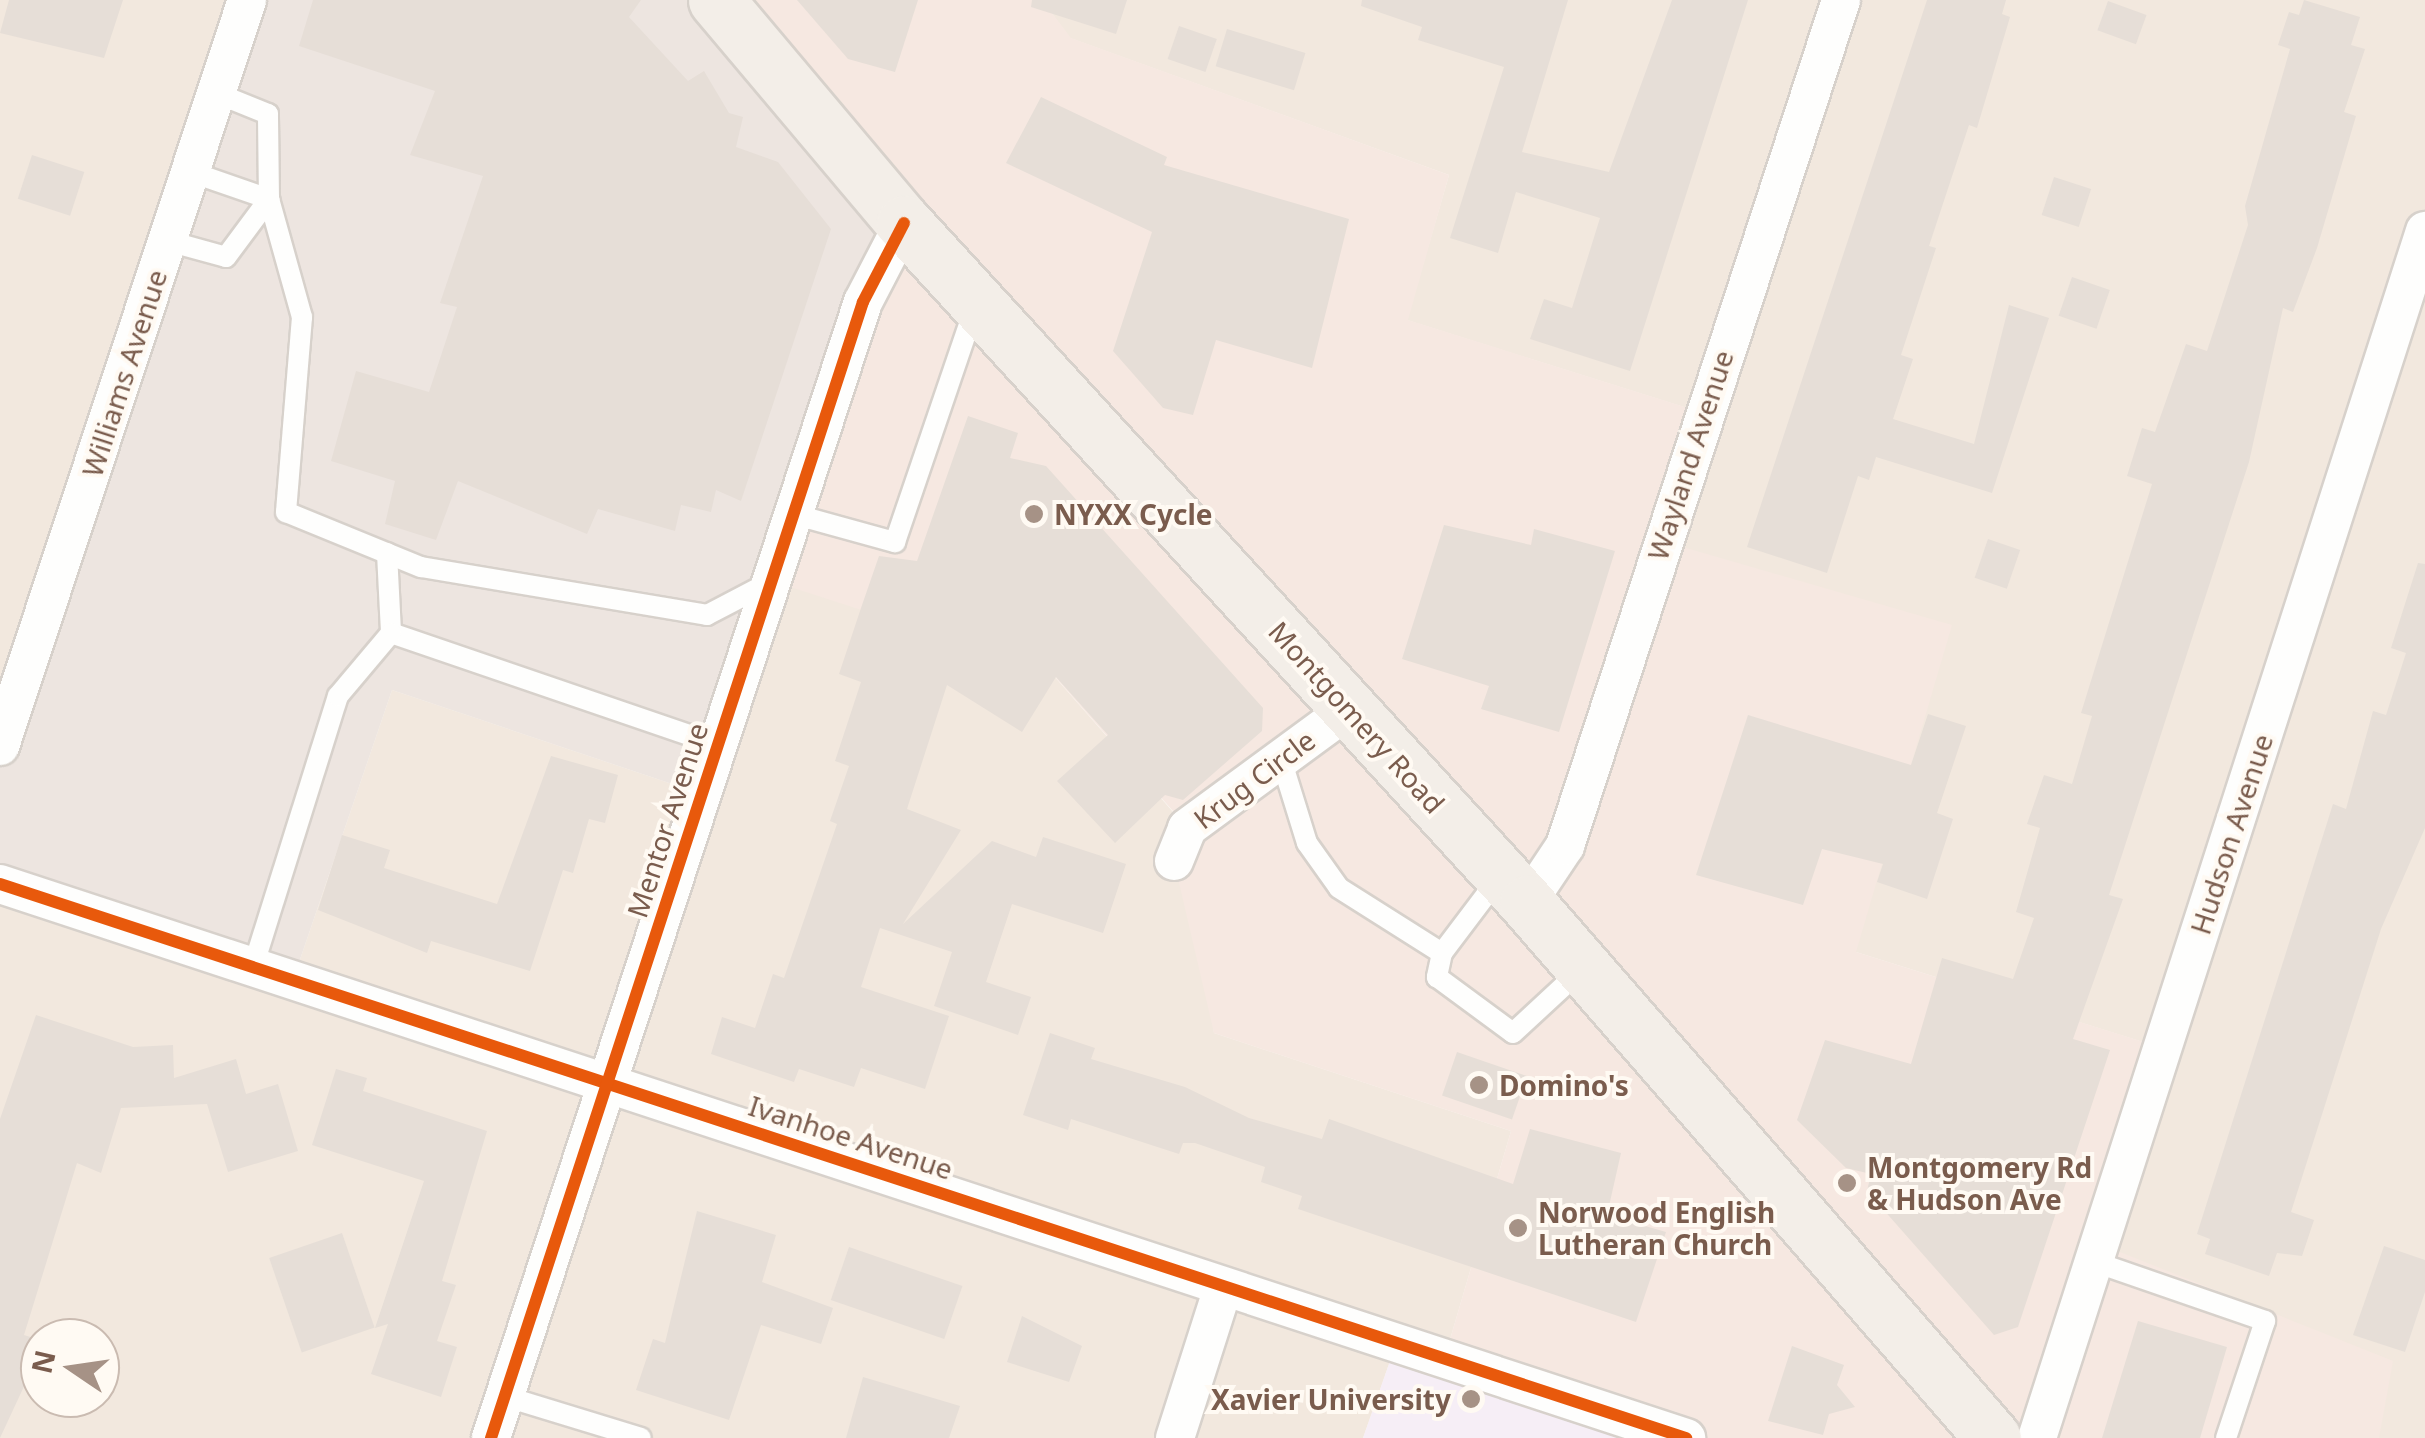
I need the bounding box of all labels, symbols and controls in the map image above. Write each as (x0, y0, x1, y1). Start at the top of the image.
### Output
street label: Williams Avenue (75, 265, 173, 481)
street label: Wayland Avenue (1640, 346, 1740, 564)
place label: NYXX Cycle (1054, 497, 1213, 531)
marker: NYXX Cycle (1023, 503, 1045, 525)
street label: Montgomery Road (1262, 614, 1452, 820)
street label: Mentor Avenue (620, 718, 714, 922)
street label: Krug Circle (1187, 723, 1321, 835)
street label: Hudson Avenue (2183, 730, 2279, 938)
place label: Domino's (1499, 1068, 1629, 1102)
marker: Domino's (1468, 1074, 1490, 1096)
street label: Ivanhoe Avenue (745, 1088, 957, 1186)
place label: Montgomery Rd & Hudson Ave (1867, 1150, 2092, 1216)
marker: Montgomery Rd & Hudson Ave (1836, 1172, 1858, 1194)
place label: Norwood English Lutheran Church (1538, 1195, 1775, 1261)
marker: Norwood English Lutheran Church (1507, 1217, 1529, 1239)
north arrow (20, 1318, 120, 1418)
text: N (22, 1346, 64, 1377)
place label: Xavier University (1211, 1382, 1451, 1416)
marker: Xavier University (1460, 1388, 1482, 1410)

